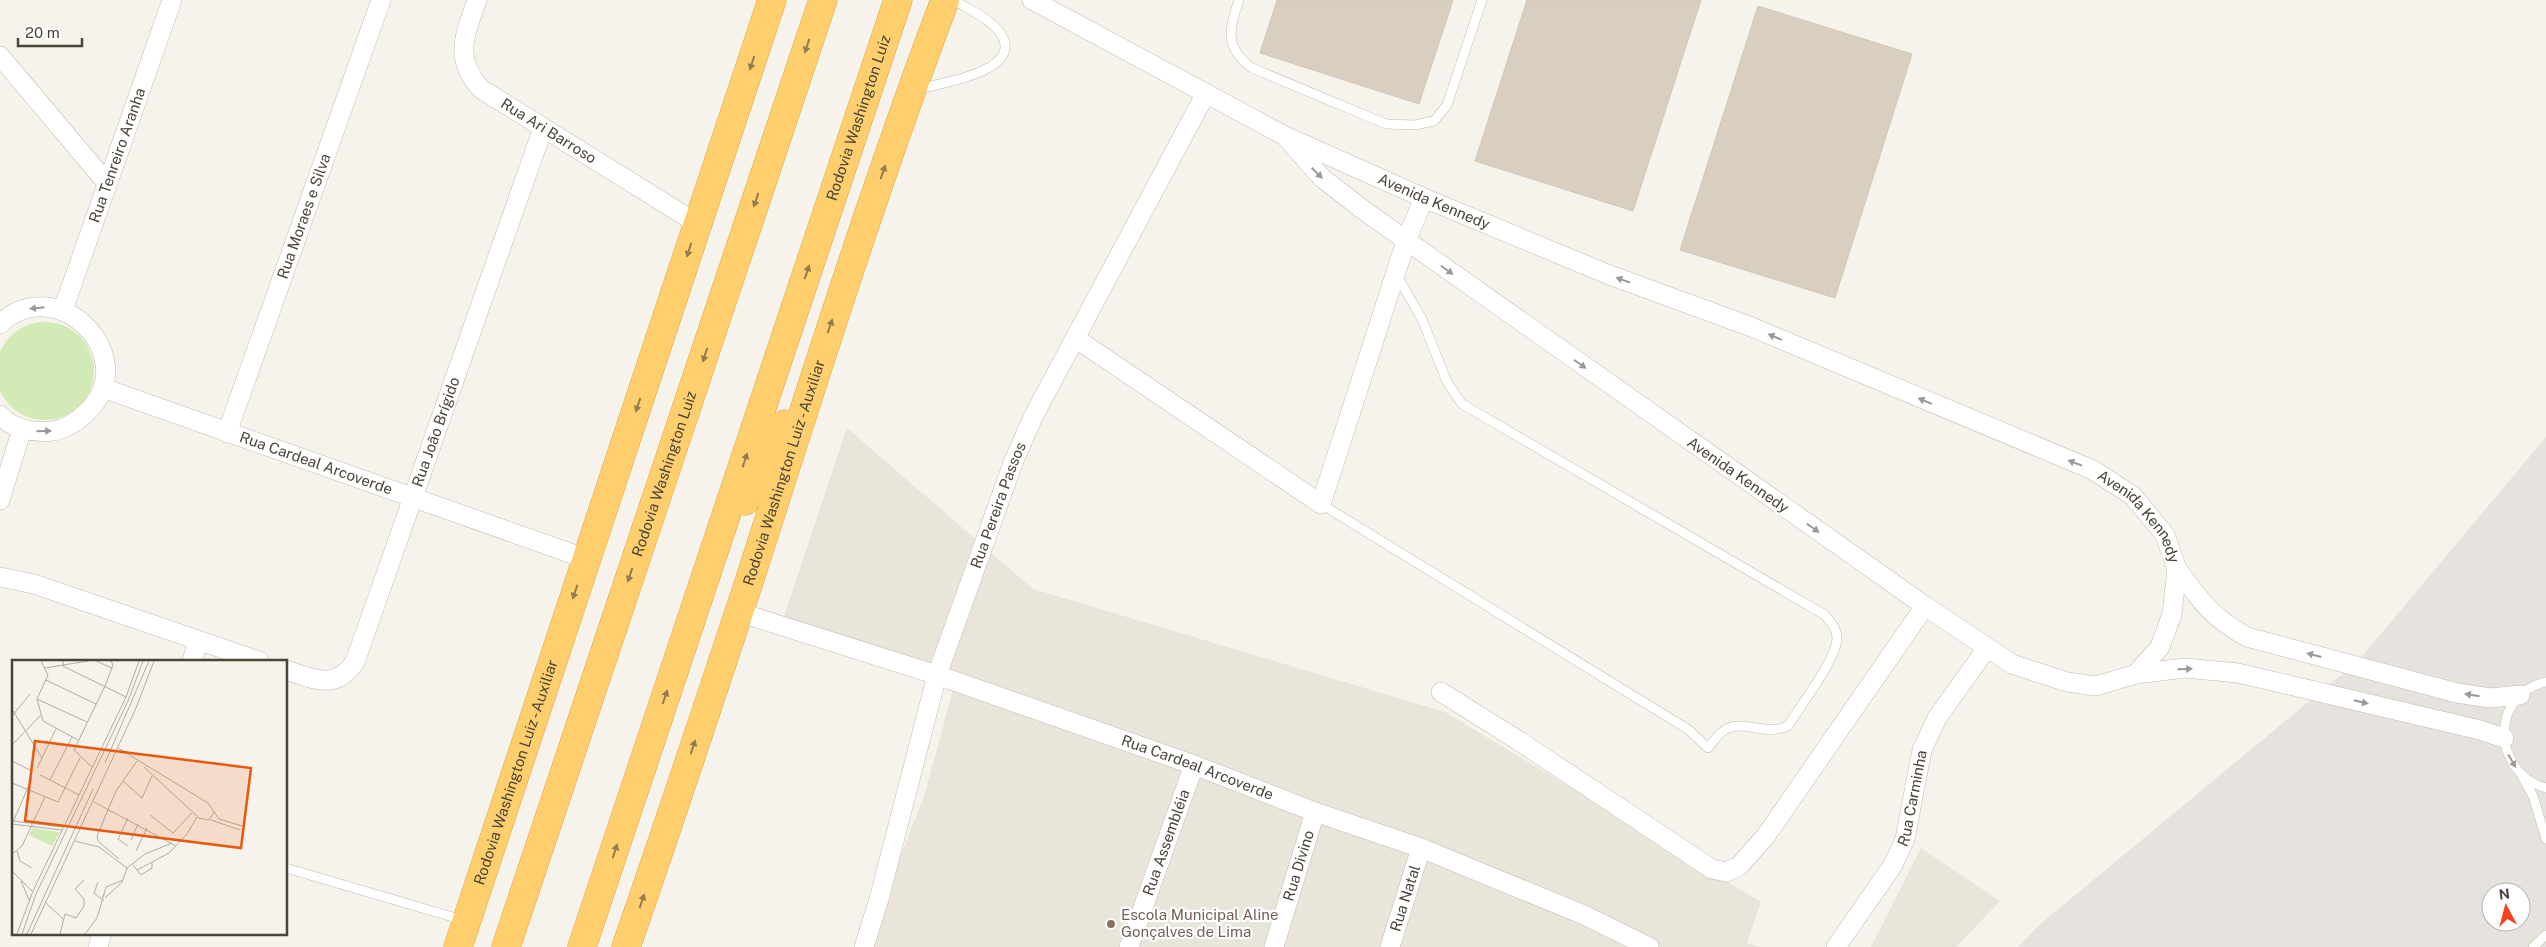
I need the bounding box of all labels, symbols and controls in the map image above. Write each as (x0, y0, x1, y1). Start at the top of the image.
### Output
scale bar (18, 15, 81, 47)
text: 20 m (25, 24, 60, 41)
street label: Rodovia Washington Luiz (823, 33, 894, 203)
one-way arrow (803, 39, 811, 54)
one-way arrow (747, 56, 755, 71)
street label: Rua Tenreiro Aranha (85, 85, 148, 225)
street label: Rua Ari Barroso (498, 95, 600, 167)
street label: Rua Moraes e Silva (274, 151, 334, 281)
one-way arrow (879, 164, 887, 179)
one-way arrow (1311, 167, 1323, 179)
street label: Avenida Kennedy (1376, 170, 1493, 232)
one-way arrow (752, 193, 759, 208)
one-way arrow (685, 243, 692, 258)
one-way arrow (803, 264, 811, 279)
one-way arrow (1441, 265, 1454, 275)
one-way arrow (1616, 276, 1631, 283)
one-way arrow (29, 304, 45, 312)
one-way arrow (826, 318, 834, 333)
one-way arrow (1768, 333, 1782, 341)
one-way arrow (700, 347, 708, 362)
street label: Rodovia Washington Luiz - Auxiliar (739, 357, 828, 588)
one-way arrow (1574, 359, 1587, 369)
street label: Rua João Brígido (408, 375, 463, 489)
street label: Rodovia Washington Luiz (628, 389, 700, 559)
one-way arrow (1918, 396, 1932, 404)
one-way arrow (633, 397, 641, 412)
one-way arrow (37, 427, 53, 435)
street label: Rua Cardeal Arcoverde (238, 428, 395, 498)
street label: Avenida Kennedy (1684, 433, 1792, 516)
street label: Rua Pereira Passos (967, 440, 1029, 571)
one-way arrow (742, 452, 749, 467)
one-way arrow (2067, 459, 2082, 467)
street label: Avenida Kennedy (2095, 466, 2183, 565)
one-way arrow (1807, 523, 1820, 533)
one-way arrow (626, 568, 634, 583)
one-way arrow (571, 585, 579, 600)
one-way arrow (2307, 651, 2322, 659)
street label: Rodovia Washington Luiz - Auxiliar (470, 657, 561, 887)
inset map (12, 660, 288, 934)
one-way arrow (2177, 665, 2193, 673)
one-way arrow (662, 689, 670, 704)
one-way arrow (2463, 691, 2479, 699)
one-way arrow (2353, 698, 2368, 706)
street label: Rua Cardeal Arcoverde (1119, 731, 1276, 803)
one-way arrow (690, 739, 698, 754)
street label: Rua Carminha (1894, 749, 1930, 849)
one-way arrow (2507, 754, 2516, 768)
street label: Rua Assembléia (1139, 787, 1193, 898)
street label: Rua Divino (1279, 828, 1317, 903)
one-way arrow (611, 843, 619, 858)
street label: Rua Natal (1386, 863, 1423, 933)
north arrow (2481, 882, 2531, 932)
text: N (2498, 885, 2511, 903)
one-way arrow (638, 893, 646, 908)
place label: Escola Municipal Aline Gonçalves de Lima (1121, 906, 1278, 940)
marker: Escola Municipal Aline Gonçalves de Lima (1105, 918, 1117, 930)

